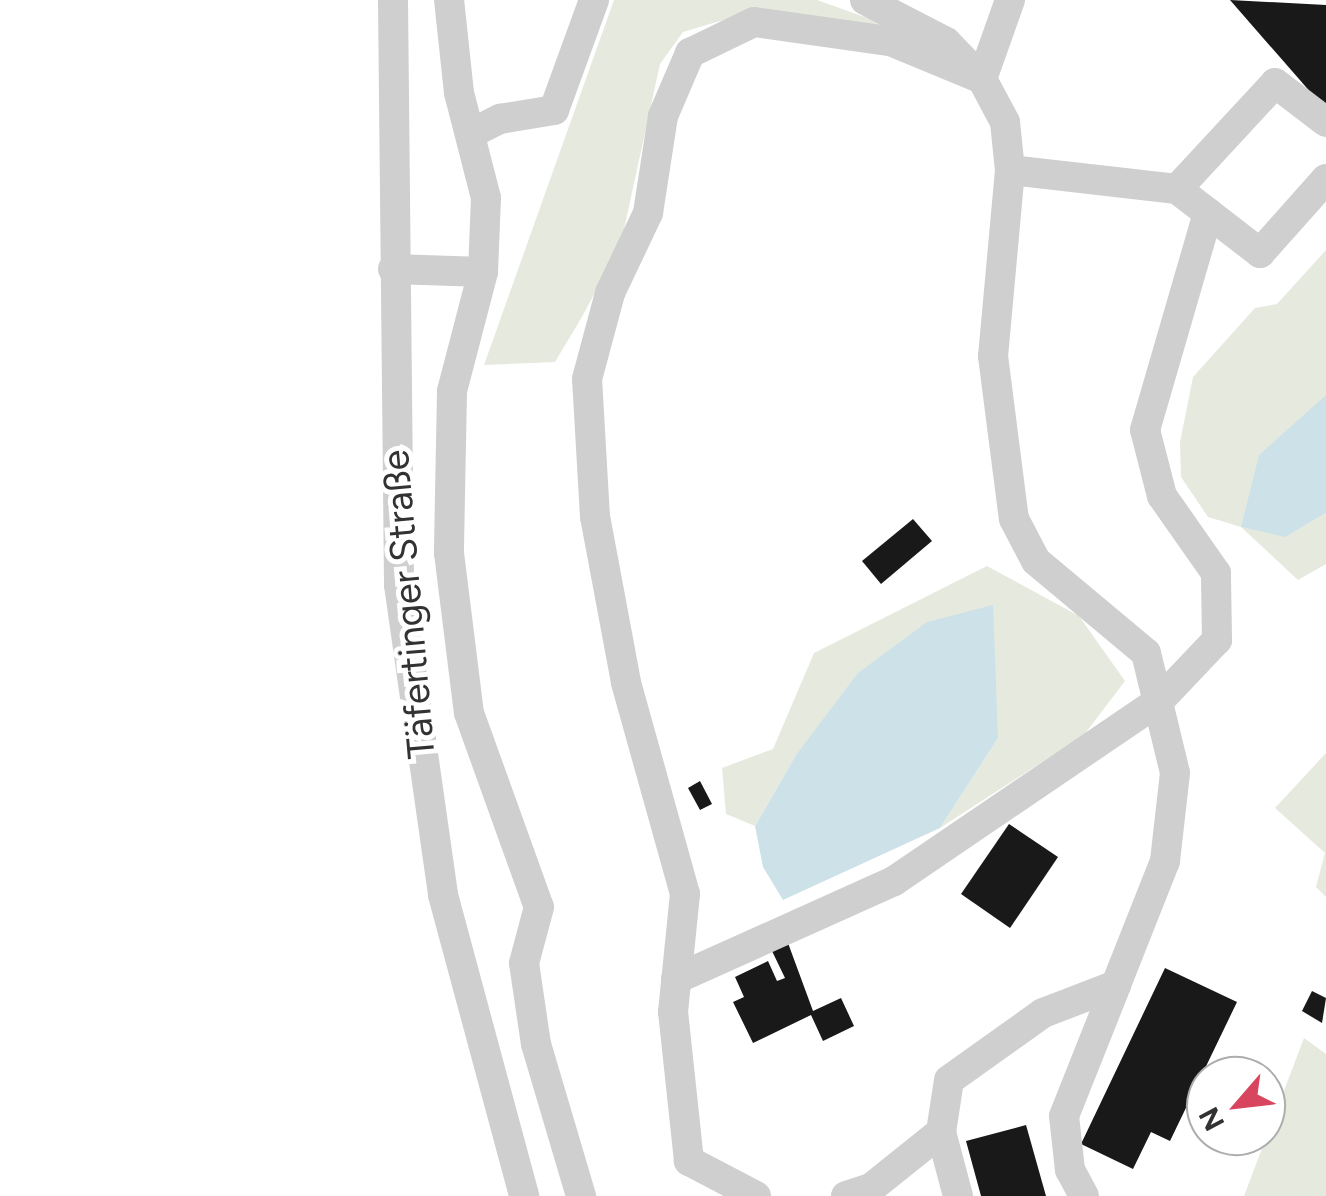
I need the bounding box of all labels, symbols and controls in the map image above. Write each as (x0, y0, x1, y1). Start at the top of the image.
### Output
street label: Täfertinger Straße (373, 448, 445, 760)
north arrow (1186, 1056, 1286, 1156)
text: N (1191, 1102, 1231, 1137)

